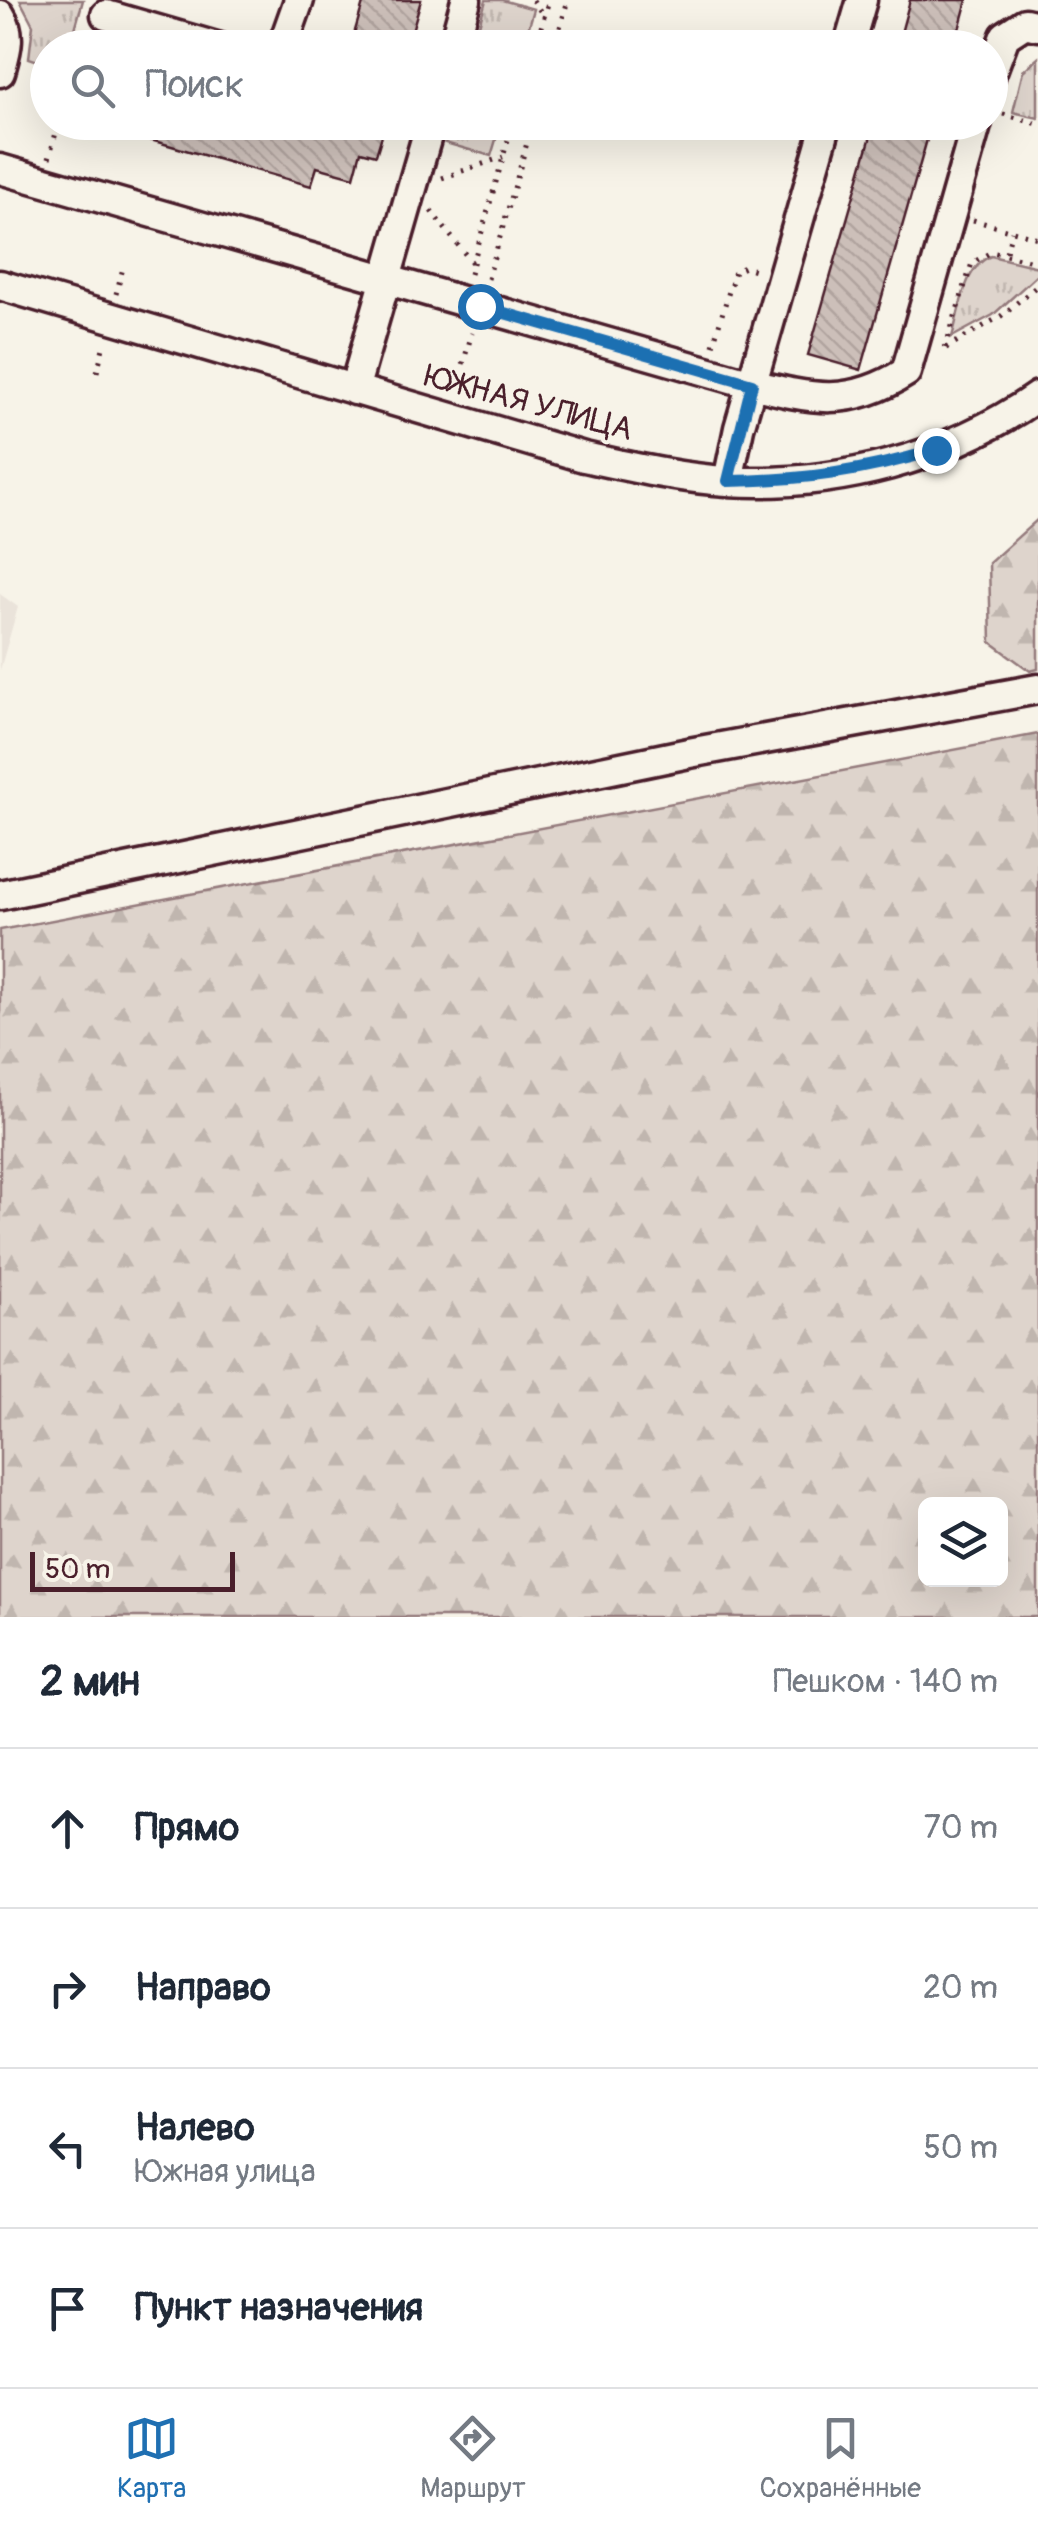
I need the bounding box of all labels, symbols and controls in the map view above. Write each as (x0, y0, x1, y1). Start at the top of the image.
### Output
search box (30, 30, 1008, 140)
icon: search (65, 58, 120, 113)
text: Поиск (145, 61, 244, 109)
route start (458, 284, 504, 330)
street label: ЮЖНАЯ УЛИЦА (420, 356, 637, 450)
route end (914, 428, 960, 474)
map controls (918, 1497, 1008, 1587)
button: layers (918, 1497, 1008, 1587)
scale bar (30, 1547, 235, 1592)
text: 50 m (45, 1552, 110, 1587)
text: 2 мин (40, 1656, 140, 1708)
text: Пешком · 140 m (773, 1662, 998, 1702)
icon: ahead (40, 1801, 95, 1856)
text: Прямо (135, 1804, 239, 1852)
text: 70 m (924, 1808, 998, 1848)
icon: right (40, 1961, 95, 2016)
text: Направо (135, 1964, 271, 2012)
text: 20 m (923, 1968, 998, 2008)
text: Налево (135, 2104, 255, 2152)
icon: left (40, 2121, 95, 2176)
text: 50 m (923, 2128, 998, 2168)
text: Южная улица (135, 2152, 316, 2192)
icon: arrive (40, 2281, 95, 2336)
text: Пункт назначения (135, 2284, 423, 2332)
tab: Карта (117, 2411, 186, 2506)
tab: Маршрут (420, 2411, 526, 2506)
tab: Сохранённые (760, 2411, 921, 2506)

